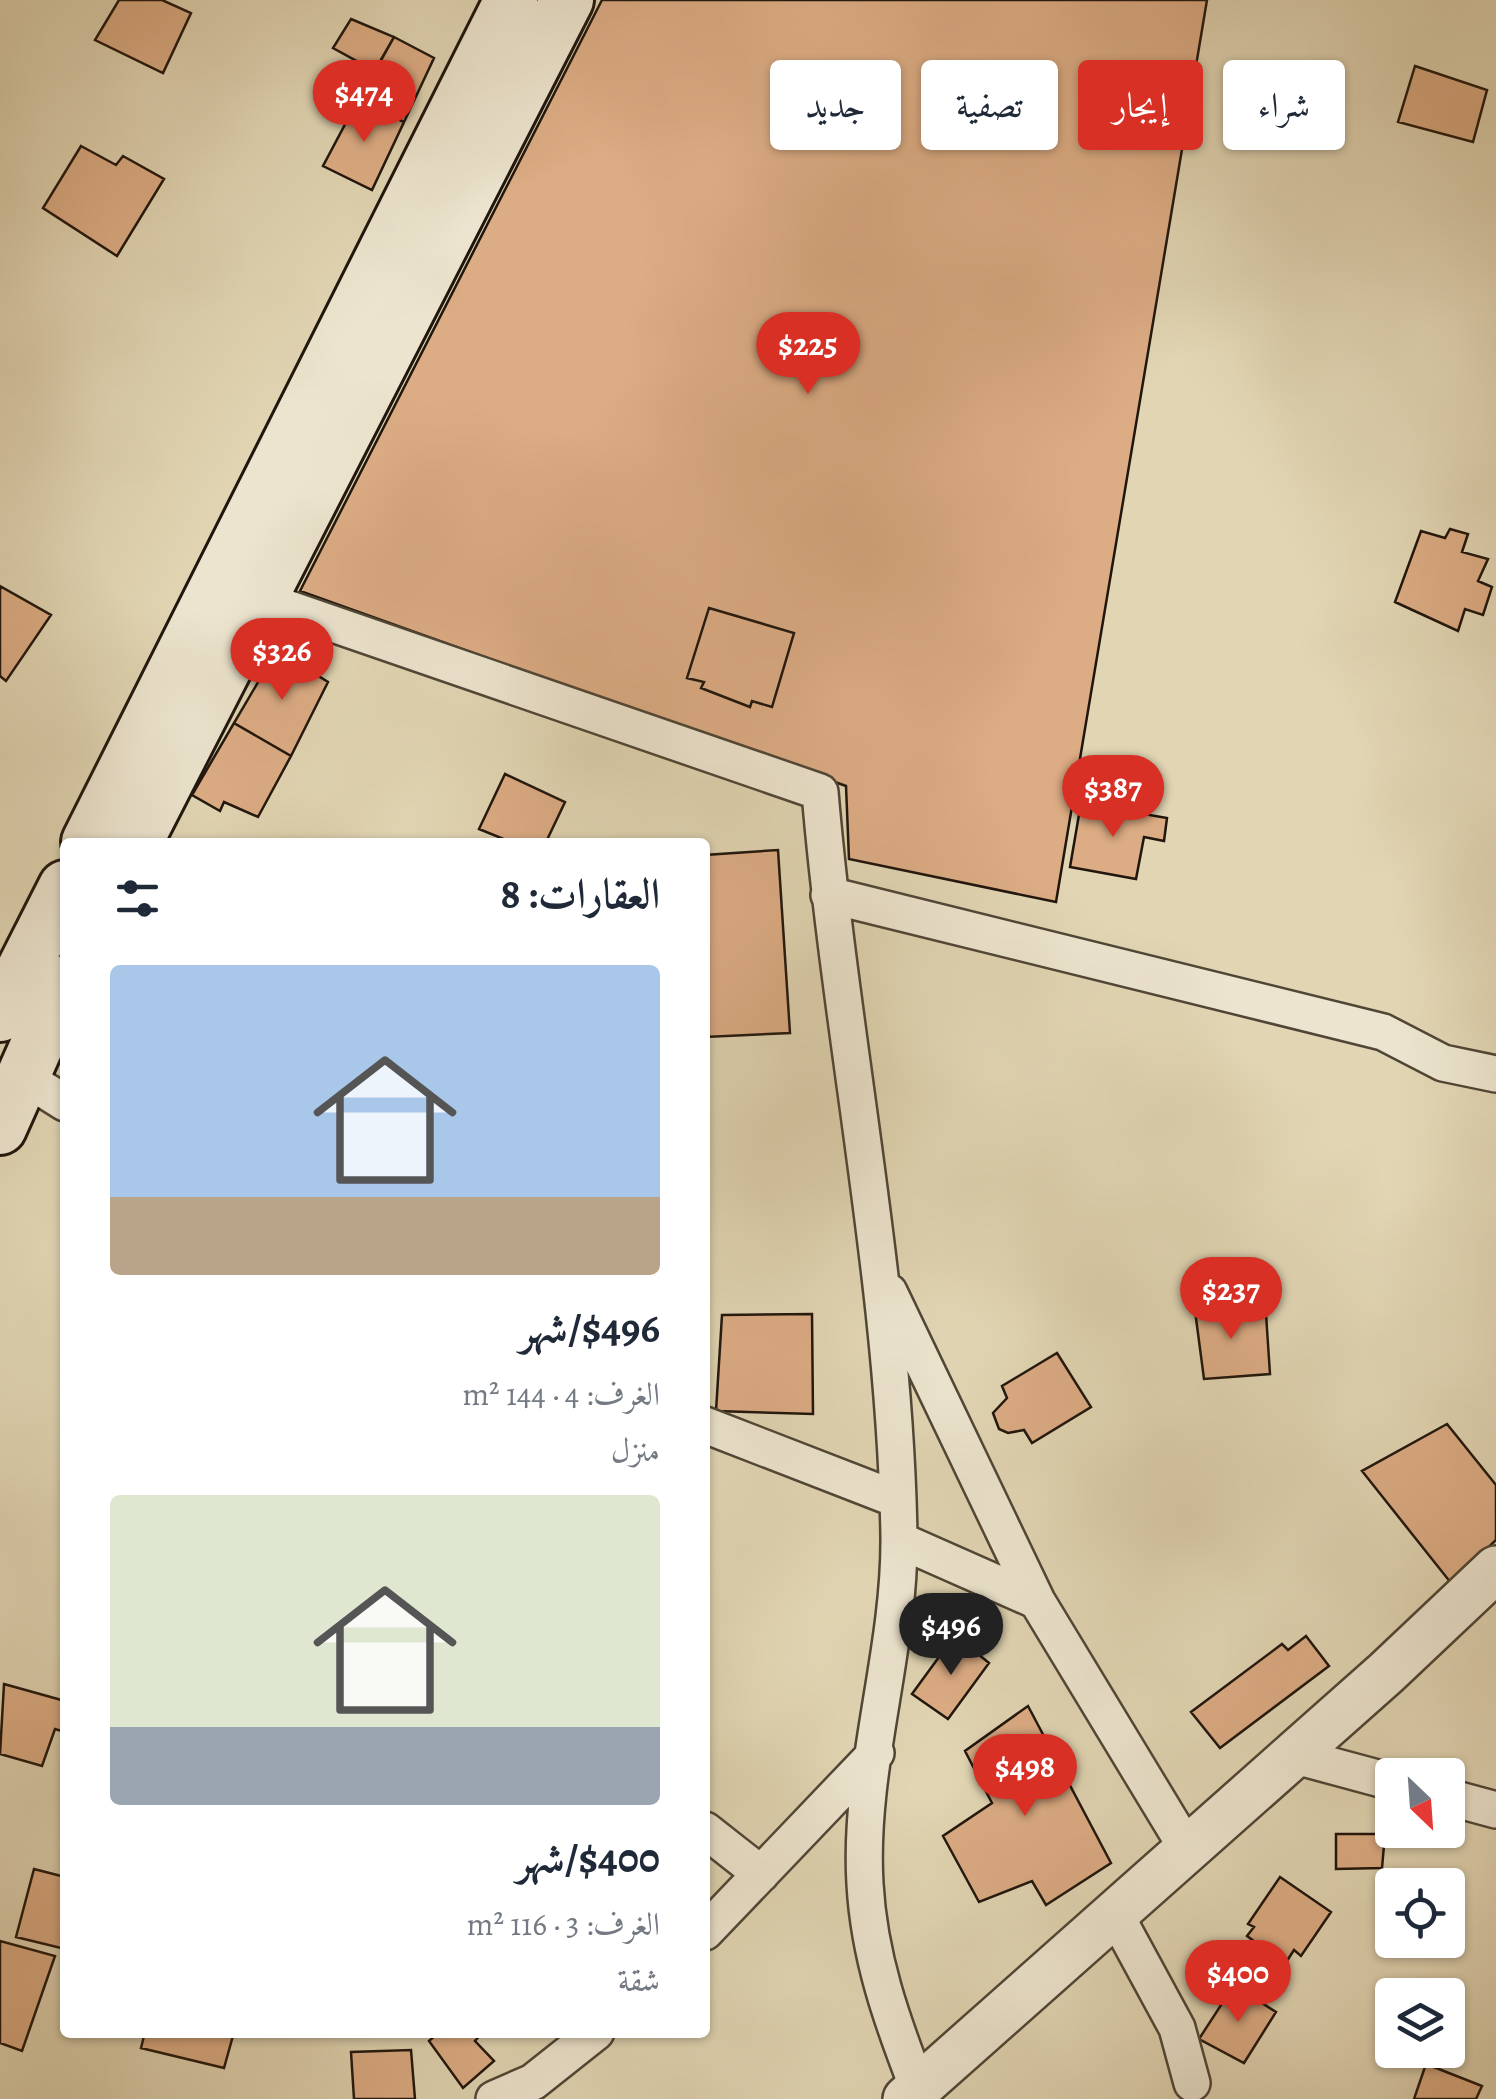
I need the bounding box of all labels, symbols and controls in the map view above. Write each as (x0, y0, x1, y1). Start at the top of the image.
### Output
pin: $474 (305, 60, 423, 145)
chip: جديد (770, 60, 901, 150)
chip: تصفية (921, 60, 1058, 150)
chip: إيجار (1078, 60, 1203, 150)
chip: شراء (1223, 60, 1345, 150)
text: $474 (335, 70, 393, 114)
pin: $225 (749, 312, 867, 397)
text: $225 (778, 322, 838, 366)
pin: $326 (223, 618, 341, 703)
text: $326 (252, 628, 312, 672)
pin: $387 (1054, 755, 1172, 840)
text: $387 (1084, 765, 1142, 809)
text: العقارات: 8 (500, 865, 660, 922)
icon: filters (110, 871, 165, 926)
icon: home (295, 1030, 475, 1210)
pin: $237 (1172, 1257, 1290, 1342)
text: $237 (1202, 1267, 1260, 1311)
text: $496/شهر (520, 1299, 660, 1356)
text: الغرف: 4 · 144 m² (462, 1372, 660, 1416)
text: منزل (611, 1428, 660, 1472)
icon: home (295, 1560, 475, 1740)
pin: $496 (892, 1593, 1010, 1678)
text: $496 (921, 1603, 981, 1647)
pin: $498 (966, 1734, 1084, 1819)
text: $498 (995, 1744, 1055, 1788)
north arrow (1375, 1758, 1465, 1848)
map controls (1375, 1758, 1465, 2068)
text: $400/شهر (516, 1829, 660, 1886)
button: locate (1375, 1868, 1465, 1958)
text: الغرف: 3 · 116 m² (467, 1902, 660, 1946)
pin: $400 (1179, 1940, 1297, 2025)
text: $400 (1207, 1950, 1269, 1994)
text: شقة (618, 1958, 660, 2002)
button: layers (1375, 1978, 1465, 2068)

